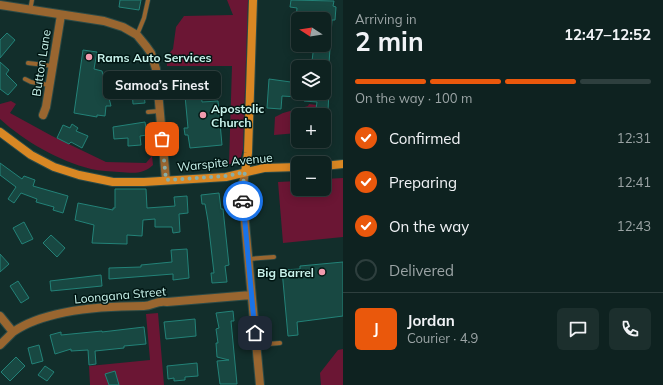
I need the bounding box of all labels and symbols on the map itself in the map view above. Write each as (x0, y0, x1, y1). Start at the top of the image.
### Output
north arrow (291, 12, 331, 52)
street label: Button Lane (28, 28, 54, 98)
place label: Rams Auto Services (97, 50, 212, 65)
marker: Rams Auto Services (84, 52, 94, 62)
callout: Samoa’s Finest (103, 71, 221, 99)
place label: Apostolic Church (211, 101, 264, 130)
marker: Apostolic Church (198, 110, 208, 120)
pin (145, 122, 179, 156)
street label: Warspite Avenue (177, 150, 273, 174)
courier (223, 181, 263, 221)
place label: Big Barrel (257, 265, 314, 280)
marker: Big Barrel (317, 267, 327, 277)
street label: Loongana Street (73, 284, 167, 306)
pin (238, 316, 272, 350)

